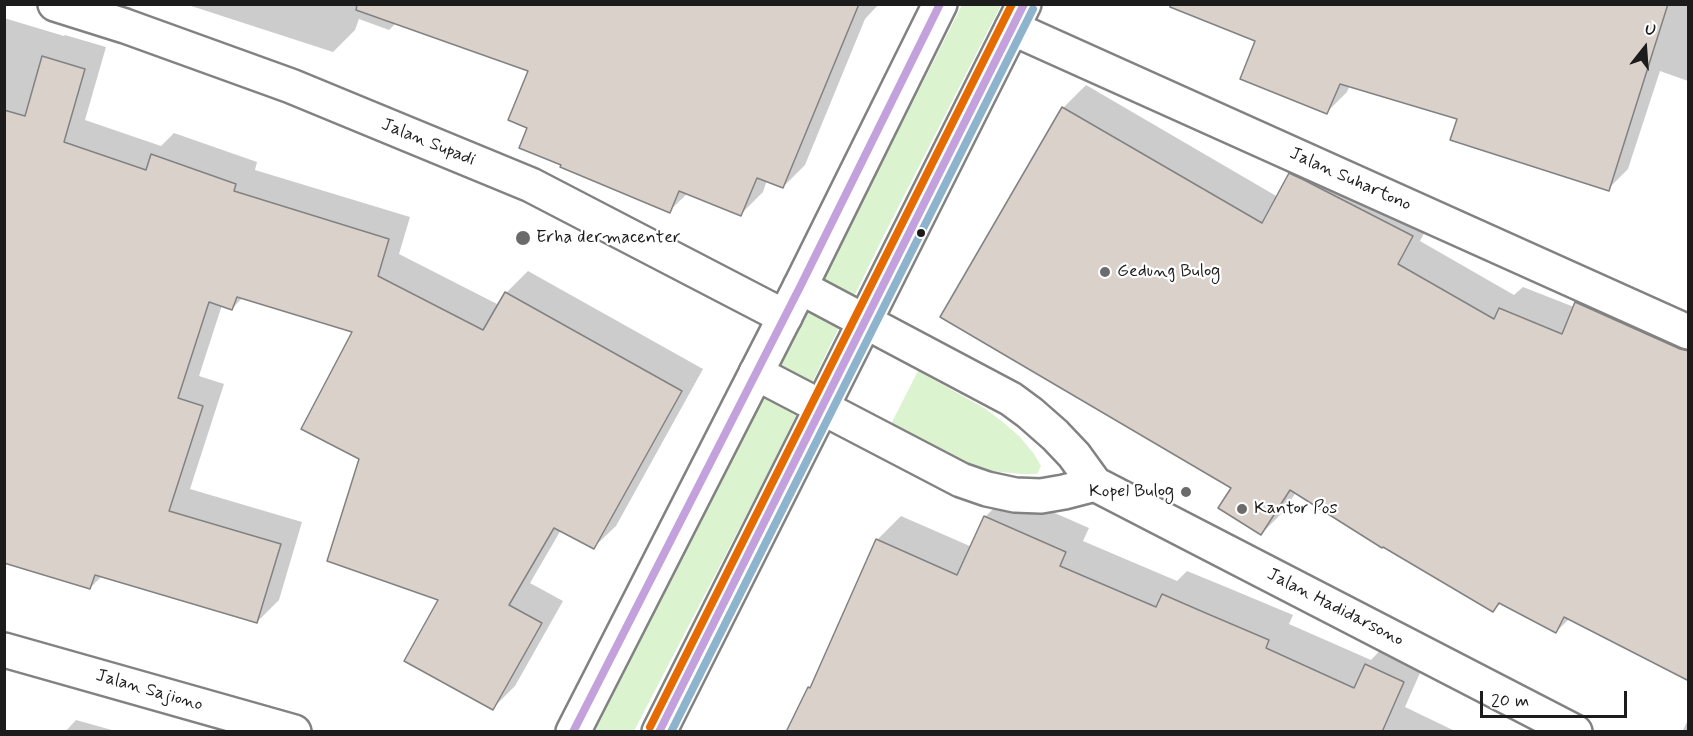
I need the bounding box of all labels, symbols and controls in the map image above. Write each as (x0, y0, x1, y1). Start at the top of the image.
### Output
north arrow (1615, 18, 1675, 78)
text: U (1642, 19, 1658, 42)
street label: Jalan Supadi (378, 114, 478, 172)
street label: Jalan Suhartono (1286, 144, 1414, 216)
place label: Erha dermacenter (536, 227, 681, 249)
unlabelled marker (915, 227, 927, 239)
marker: Erha dermacenter (514, 229, 532, 247)
place label: Gedung Bulog (1117, 261, 1220, 283)
marker: Gedung Bulog (1098, 265, 1112, 279)
place label: Kopel Bulog (1089, 481, 1174, 503)
marker: Kopel Bulog (1179, 485, 1193, 499)
place label: Kantor Pos (1254, 498, 1338, 520)
marker: Kantor Pos (1235, 502, 1249, 516)
street label: Jalan Hadidarsono (1263, 564, 1407, 652)
street label: Jalan Sajiono (93, 665, 205, 717)
scale bar (1483, 679, 1630, 717)
text: 20 m (1491, 689, 1529, 713)

